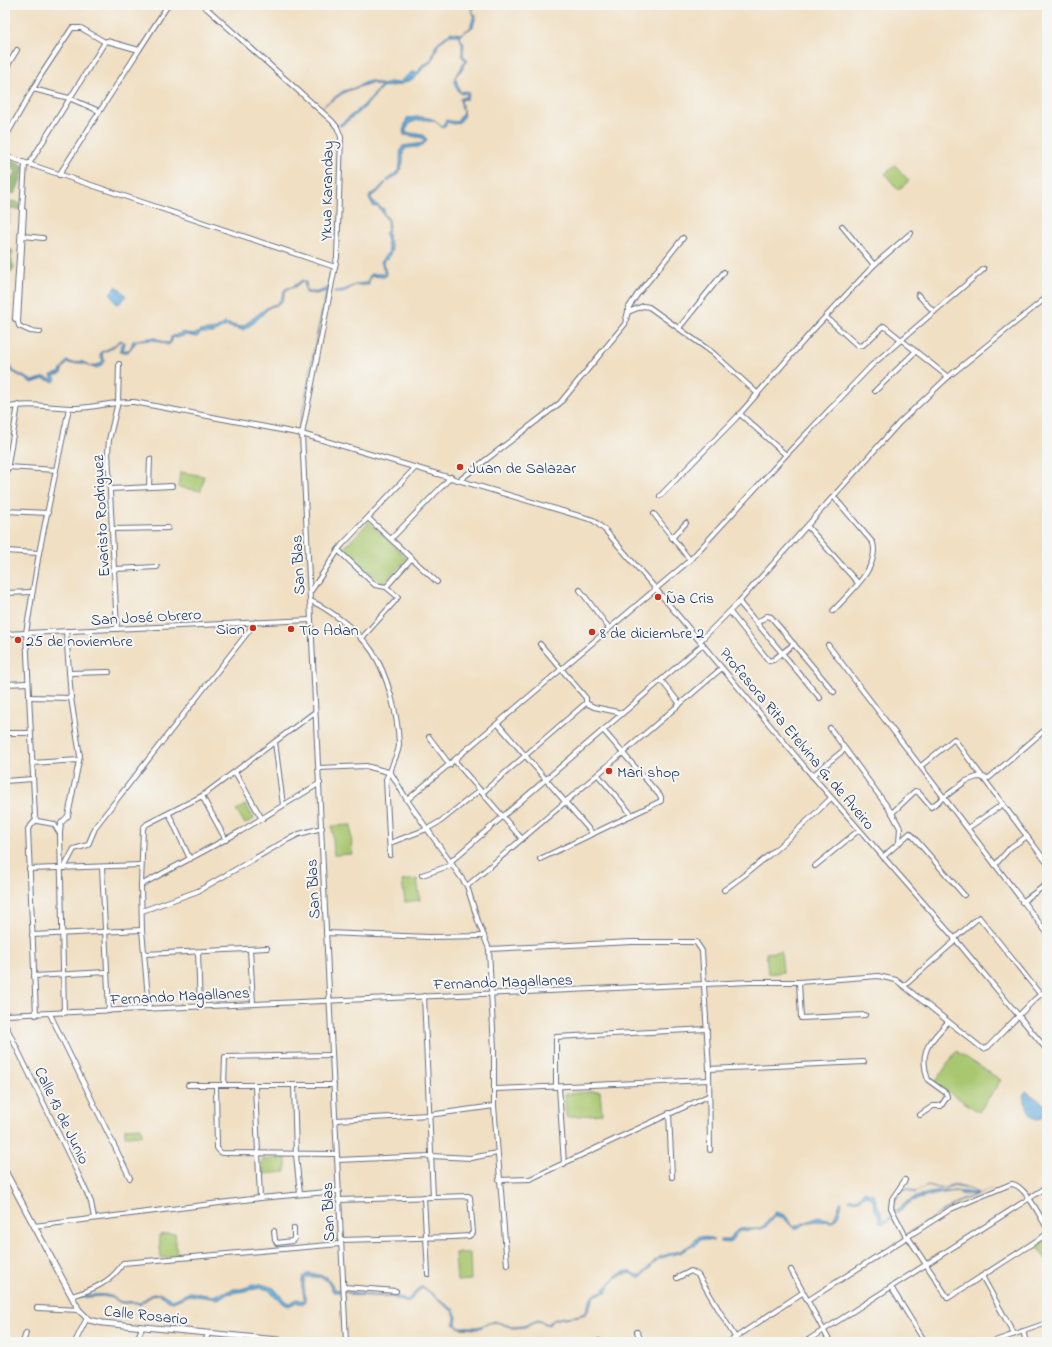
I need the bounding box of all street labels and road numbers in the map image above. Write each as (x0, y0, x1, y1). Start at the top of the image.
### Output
street label: Ykua Karanday (315, 140, 341, 241)
street label: Evaristo Rodriguez (87, 454, 117, 578)
street label: San Blas (285, 534, 313, 596)
street label: San José Obrero (90, 603, 202, 633)
street label: Profesora Rita Etelvina G. de Aveiro (713, 643, 880, 836)
street label: San Blas (300, 858, 328, 920)
street label: Fernando Magallanes (432, 969, 573, 997)
street label: Fernando Magallanes (109, 981, 250, 1013)
street label: Calle 13 de Junio (27, 1063, 95, 1169)
street label: San Blas (316, 1181, 342, 1242)
street label: Calle Rosario (103, 1300, 189, 1332)

